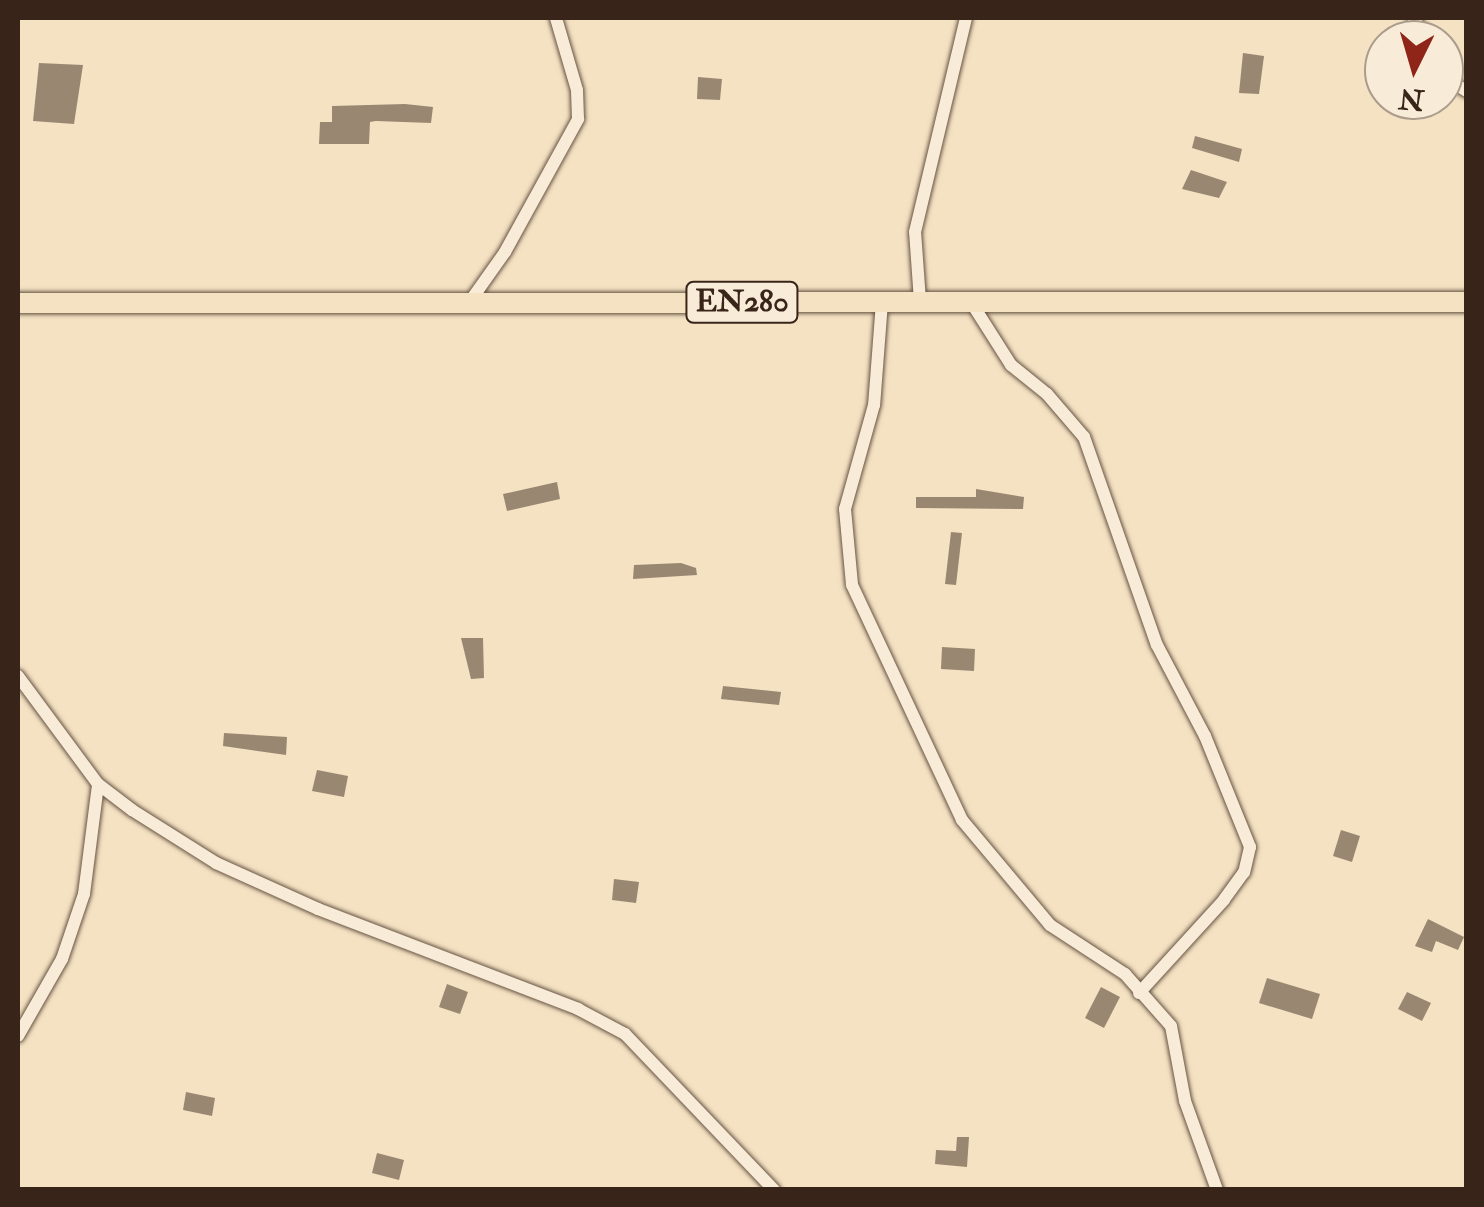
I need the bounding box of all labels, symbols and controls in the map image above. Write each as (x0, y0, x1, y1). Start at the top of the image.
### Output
north arrow (1364, 20, 1464, 120)
text: N (1398, 80, 1426, 117)
road number: EN280 (684, 277, 800, 327)

